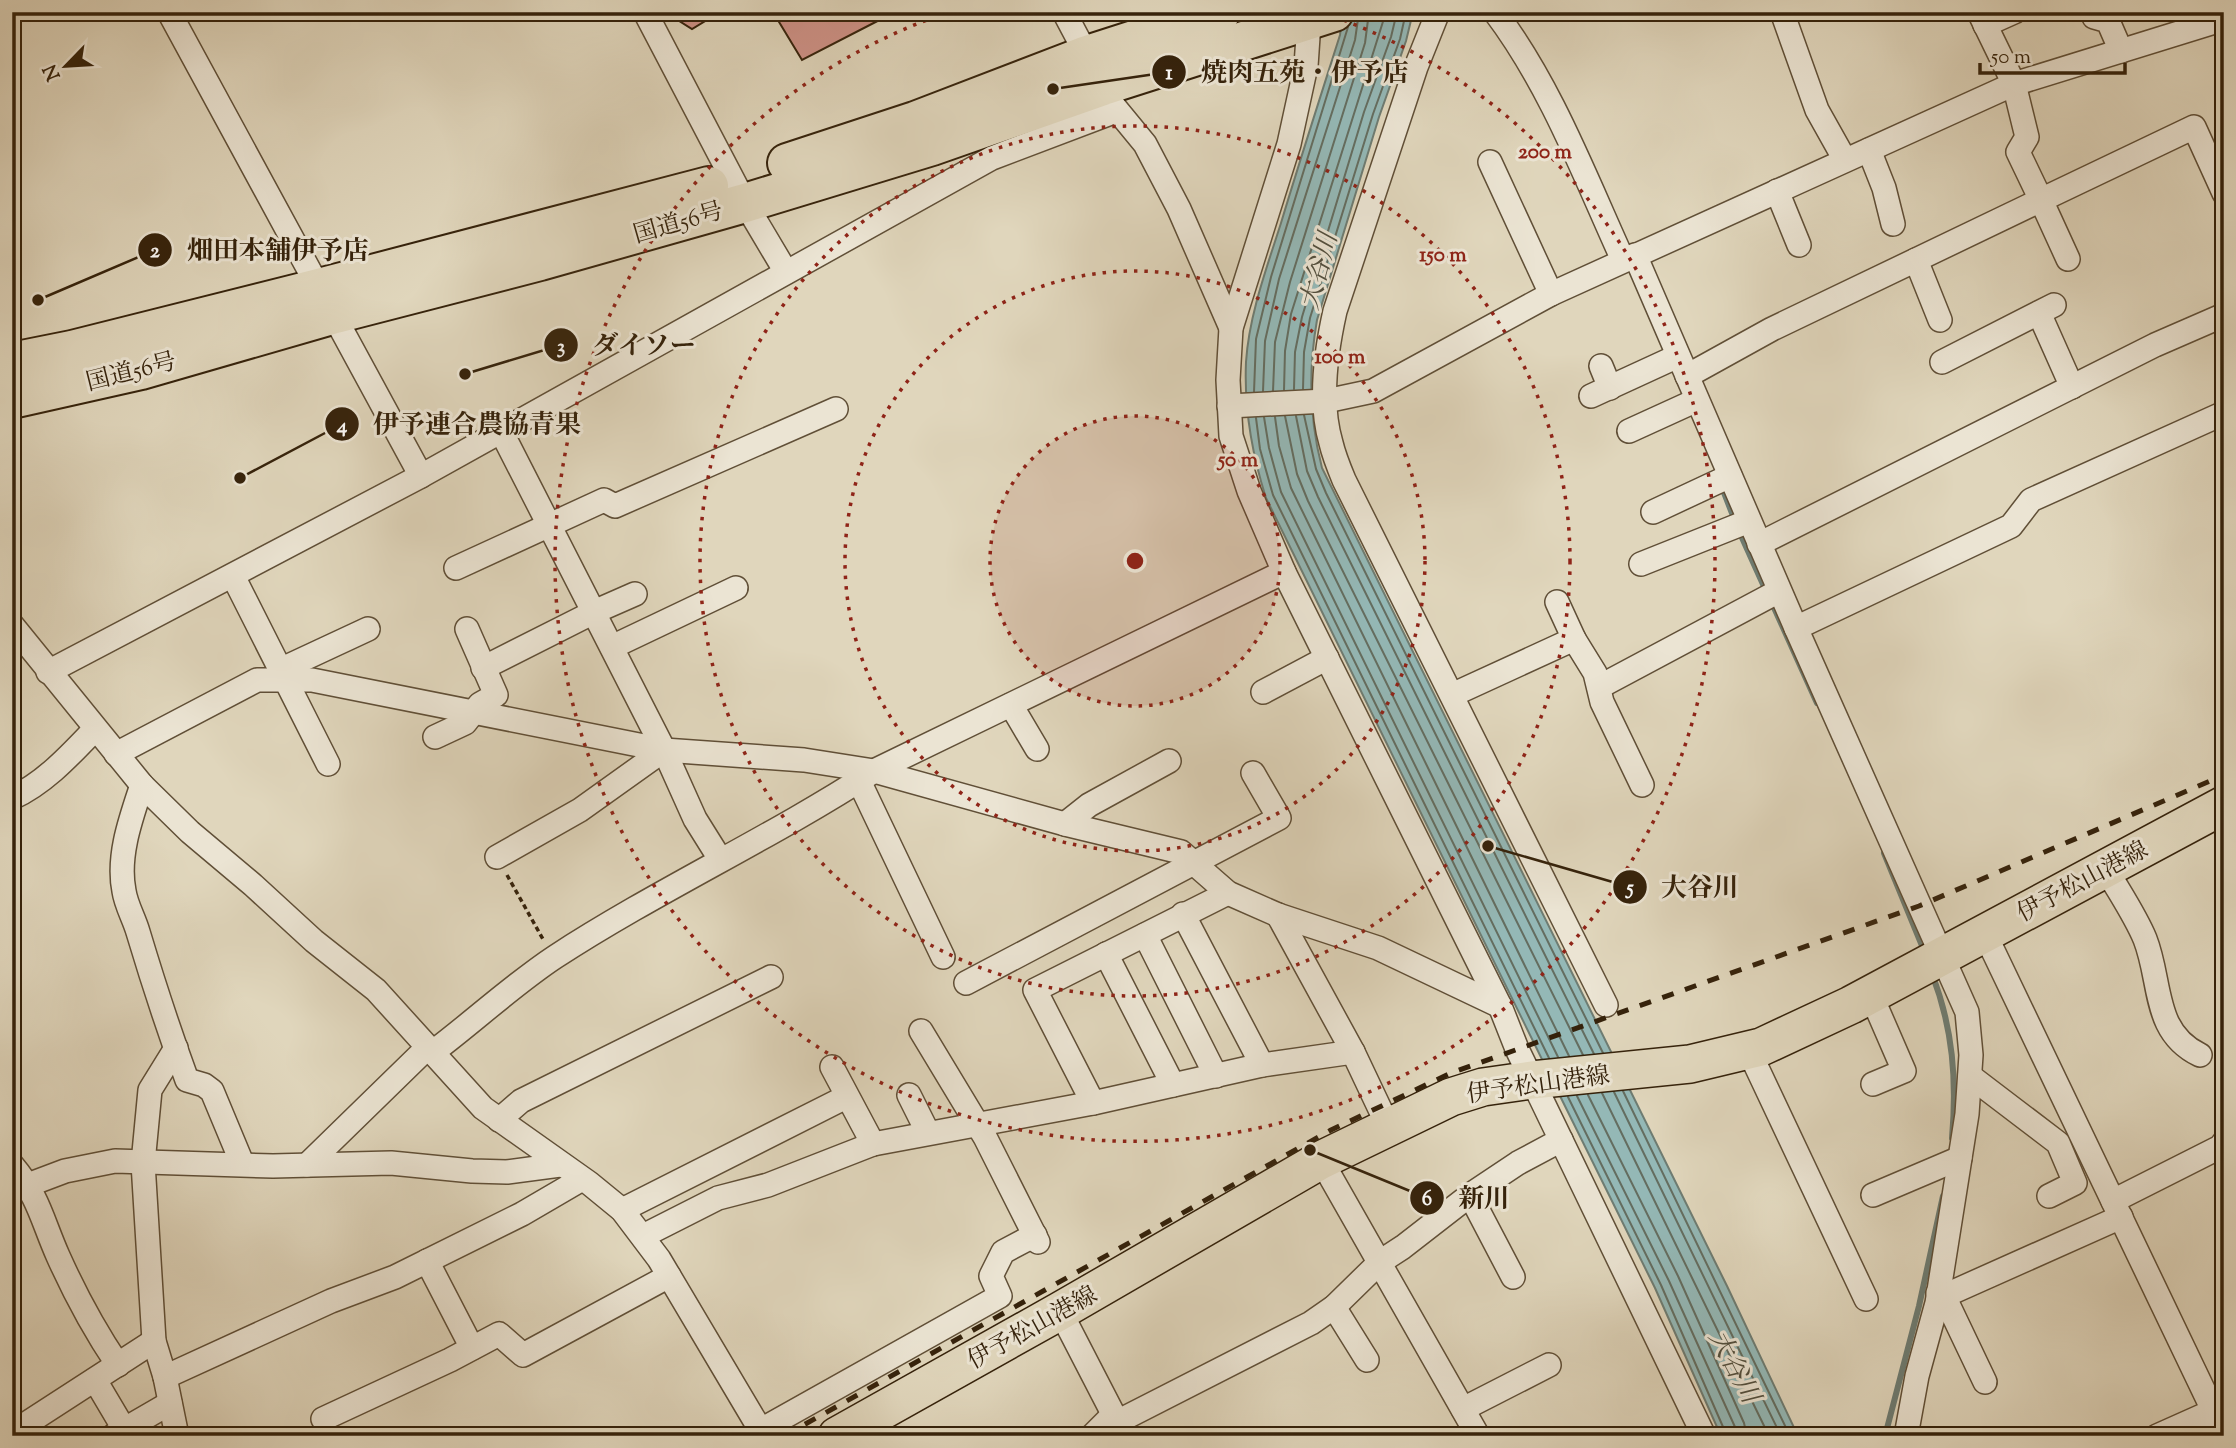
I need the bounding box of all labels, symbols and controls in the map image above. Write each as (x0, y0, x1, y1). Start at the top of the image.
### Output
north arrow (32, 32, 102, 102)
scale bar (1980, 32, 2126, 76)
text: 50 m (1990, 43, 2031, 73)
callout: 焼肉五苑・伊予店 (1152, 48, 1423, 95)
text: 焼肉五苑・伊予店 (1201, 56, 1409, 93)
text: 1 (1165, 59, 1173, 89)
text: N (37, 60, 68, 85)
text: 200 m (1518, 138, 1573, 168)
street label: 国道56号 (630, 195, 728, 253)
callout: 畑田本舗伊予店 (138, 226, 383, 273)
water label: 大谷川 (1292, 226, 1349, 314)
text: 畑田本舗伊予店 (187, 234, 369, 271)
text: 2 (150, 237, 160, 267)
text: 150 m (1419, 241, 1467, 271)
callout: ダイソー (543, 322, 710, 369)
text: ダイソー (592, 329, 696, 366)
text: 3 (557, 333, 565, 363)
text: 100 m (1315, 343, 1366, 373)
street label: 国道56号 (83, 345, 180, 401)
callout: 伊予連合農協青果 (324, 401, 595, 448)
text: 伊予連合農協青果 (373, 408, 581, 445)
text: 4 (336, 412, 348, 442)
text: 50 m (1216, 446, 1259, 476)
centre of rings (1123, 549, 1147, 573)
street label: 伊予松山港線 (2011, 834, 2154, 932)
callout: 大谷川 (1612, 863, 1753, 910)
text: 大谷川 (1661, 871, 1739, 908)
text: 5 (1624, 874, 1634, 904)
street label: 伊予松山港線 (1465, 1059, 1612, 1113)
callout: 新川 (1409, 1174, 1524, 1221)
text: 新川 (1458, 1182, 1510, 1219)
text: 6 (1422, 1185, 1432, 1215)
street label: 伊予松山港線 (962, 1279, 1104, 1379)
water label: 大谷川 (1698, 1324, 1769, 1413)

